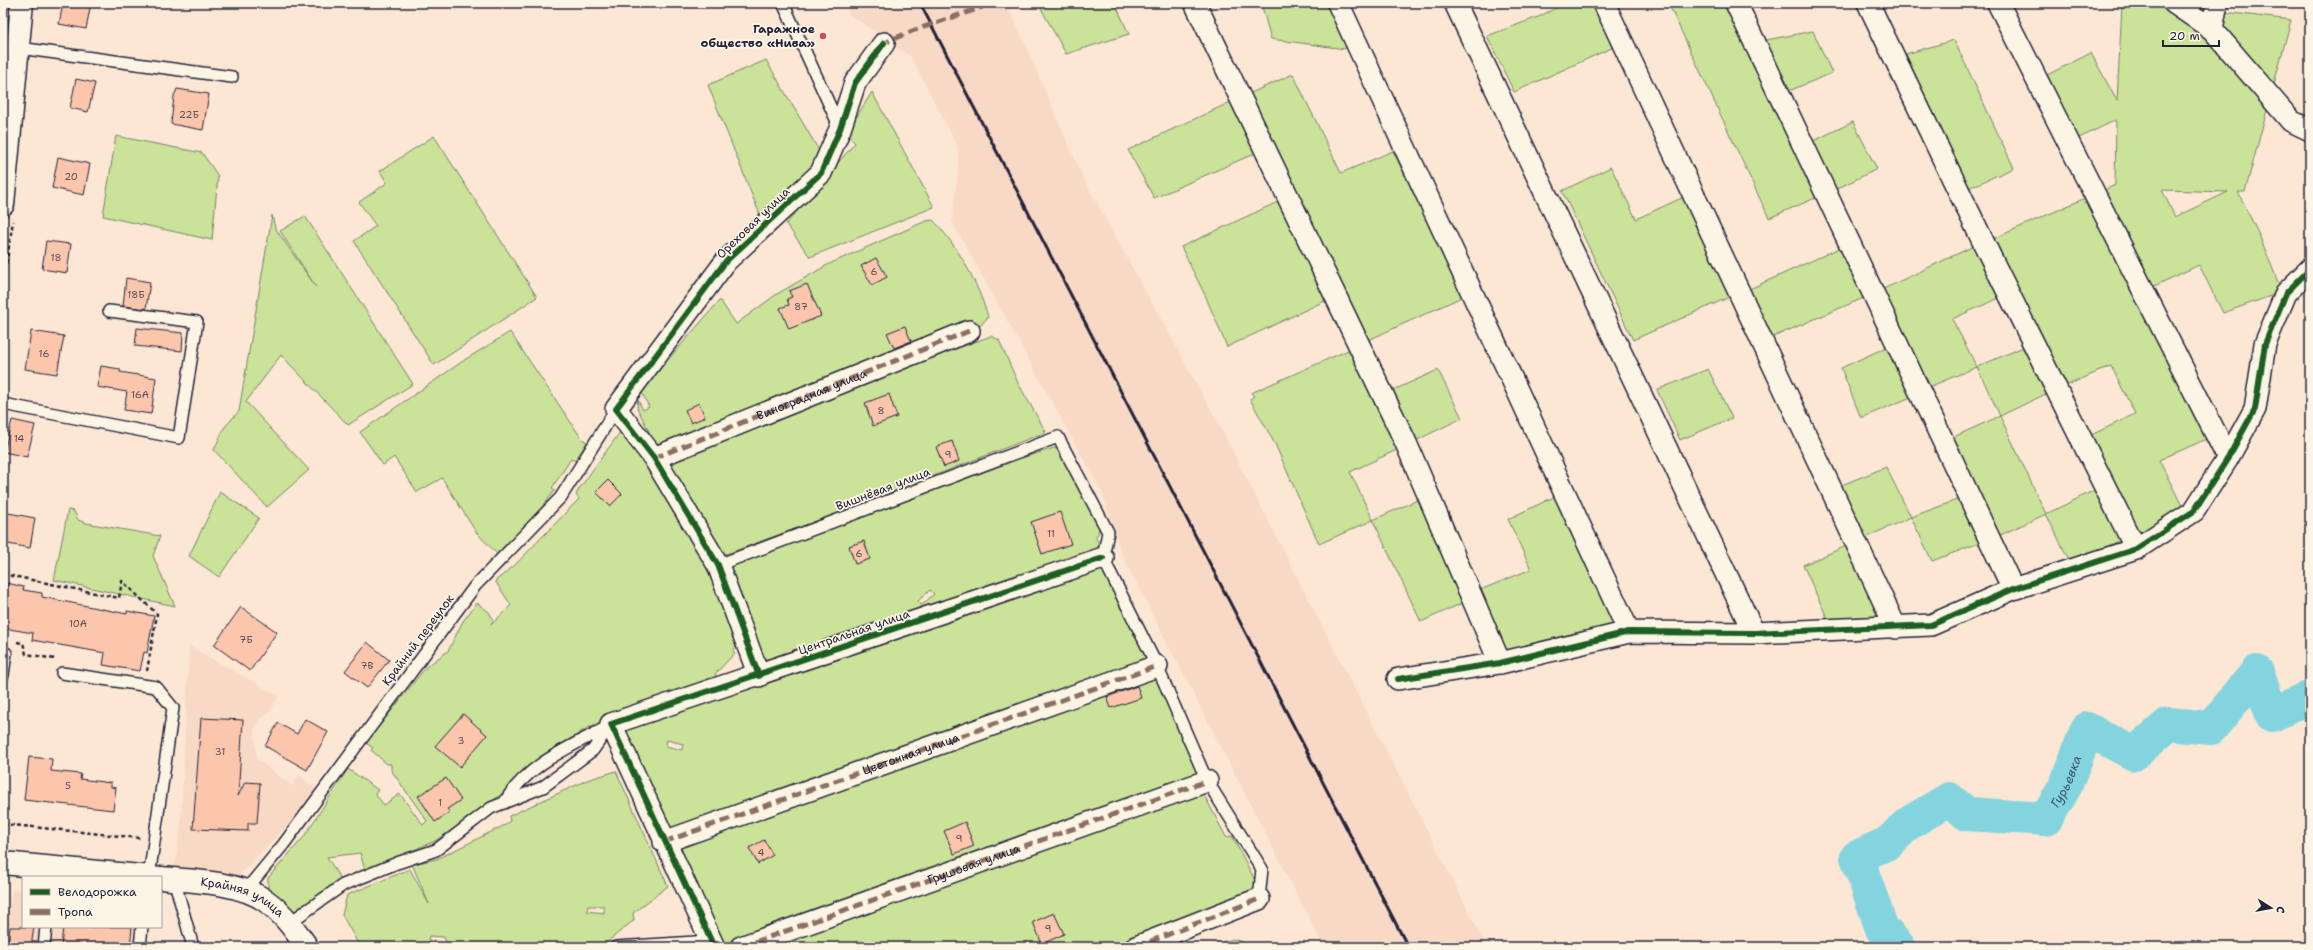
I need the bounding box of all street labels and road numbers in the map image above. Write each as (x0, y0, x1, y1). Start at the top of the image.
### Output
street label: Ореховая улица (713, 183, 794, 262)
street label: Виноградная улица (754, 365, 870, 424)
street label: Вишнёвая улица (834, 463, 933, 514)
street label: Крайний переулок (378, 591, 458, 689)
street label: Центральная улица (796, 605, 912, 659)
street label: Цветочная улица (860, 729, 962, 779)
street label: Грушовая улица (925, 840, 1023, 888)
street label: Крайняя улица (200, 874, 288, 921)

